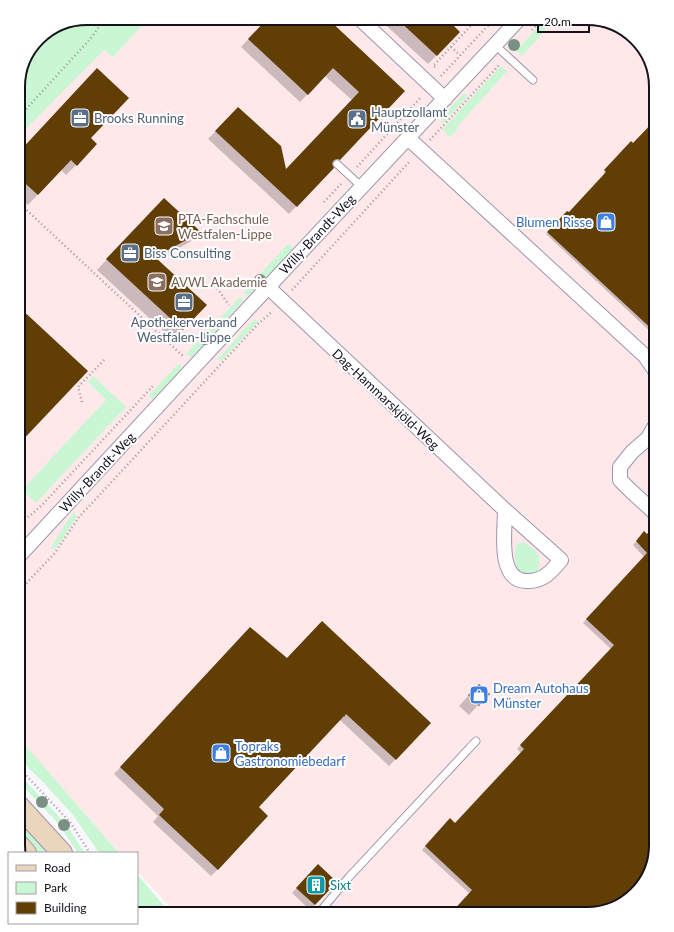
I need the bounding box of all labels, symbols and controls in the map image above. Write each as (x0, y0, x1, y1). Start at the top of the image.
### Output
scale bar (538, 8, 589, 34)
text: 20 m (544, 14, 571, 29)
place label: Hauptzollamt Münster (371, 104, 448, 135)
office icon: Brooks Running (69, 107, 91, 129)
public building icon: Hauptzollamt Münster (346, 108, 368, 130)
place label: Brooks Running (94, 110, 184, 126)
street label: Willy-Brandt-Weg (276, 190, 358, 277)
place label: PTA-Fachschule Westfalen-Lippe (178, 211, 272, 242)
shop icon: Blumen Risse (595, 211, 617, 233)
place label: Blumen Risse (516, 214, 592, 230)
school or university icon: PTA-Fachschule Westfalen-Lippe (153, 215, 175, 237)
office icon: Biss Consulting (119, 242, 141, 264)
place label: Biss Consulting (144, 245, 231, 261)
school or university icon: AVWL Akademie (146, 271, 168, 293)
place label: AVWL Akademie (171, 274, 267, 290)
office icon: Apothekerverband Westfalen-Lippe (173, 291, 195, 313)
place label: Apothekerverband Westfalen-Lippe (131, 314, 237, 345)
street label: Dag-Hammarskjöld-Weg (329, 345, 443, 453)
street label: Willy-Brandt-Weg (56, 428, 138, 515)
place label: Dream Autohaus Münster (493, 680, 589, 711)
shop icon: Dream Autohaus Münster (468, 684, 490, 706)
place label: Topraks Gastronomiebedarf (235, 738, 346, 769)
shop icon: Topraks Gastronomiebedarf (210, 742, 232, 764)
legend (8, 852, 138, 924)
text: Road (44, 860, 71, 875)
building icon: Sixt (305, 874, 327, 896)
place label: Sixt (330, 877, 352, 893)
text: Park (44, 880, 68, 895)
text: Building (44, 900, 87, 915)

